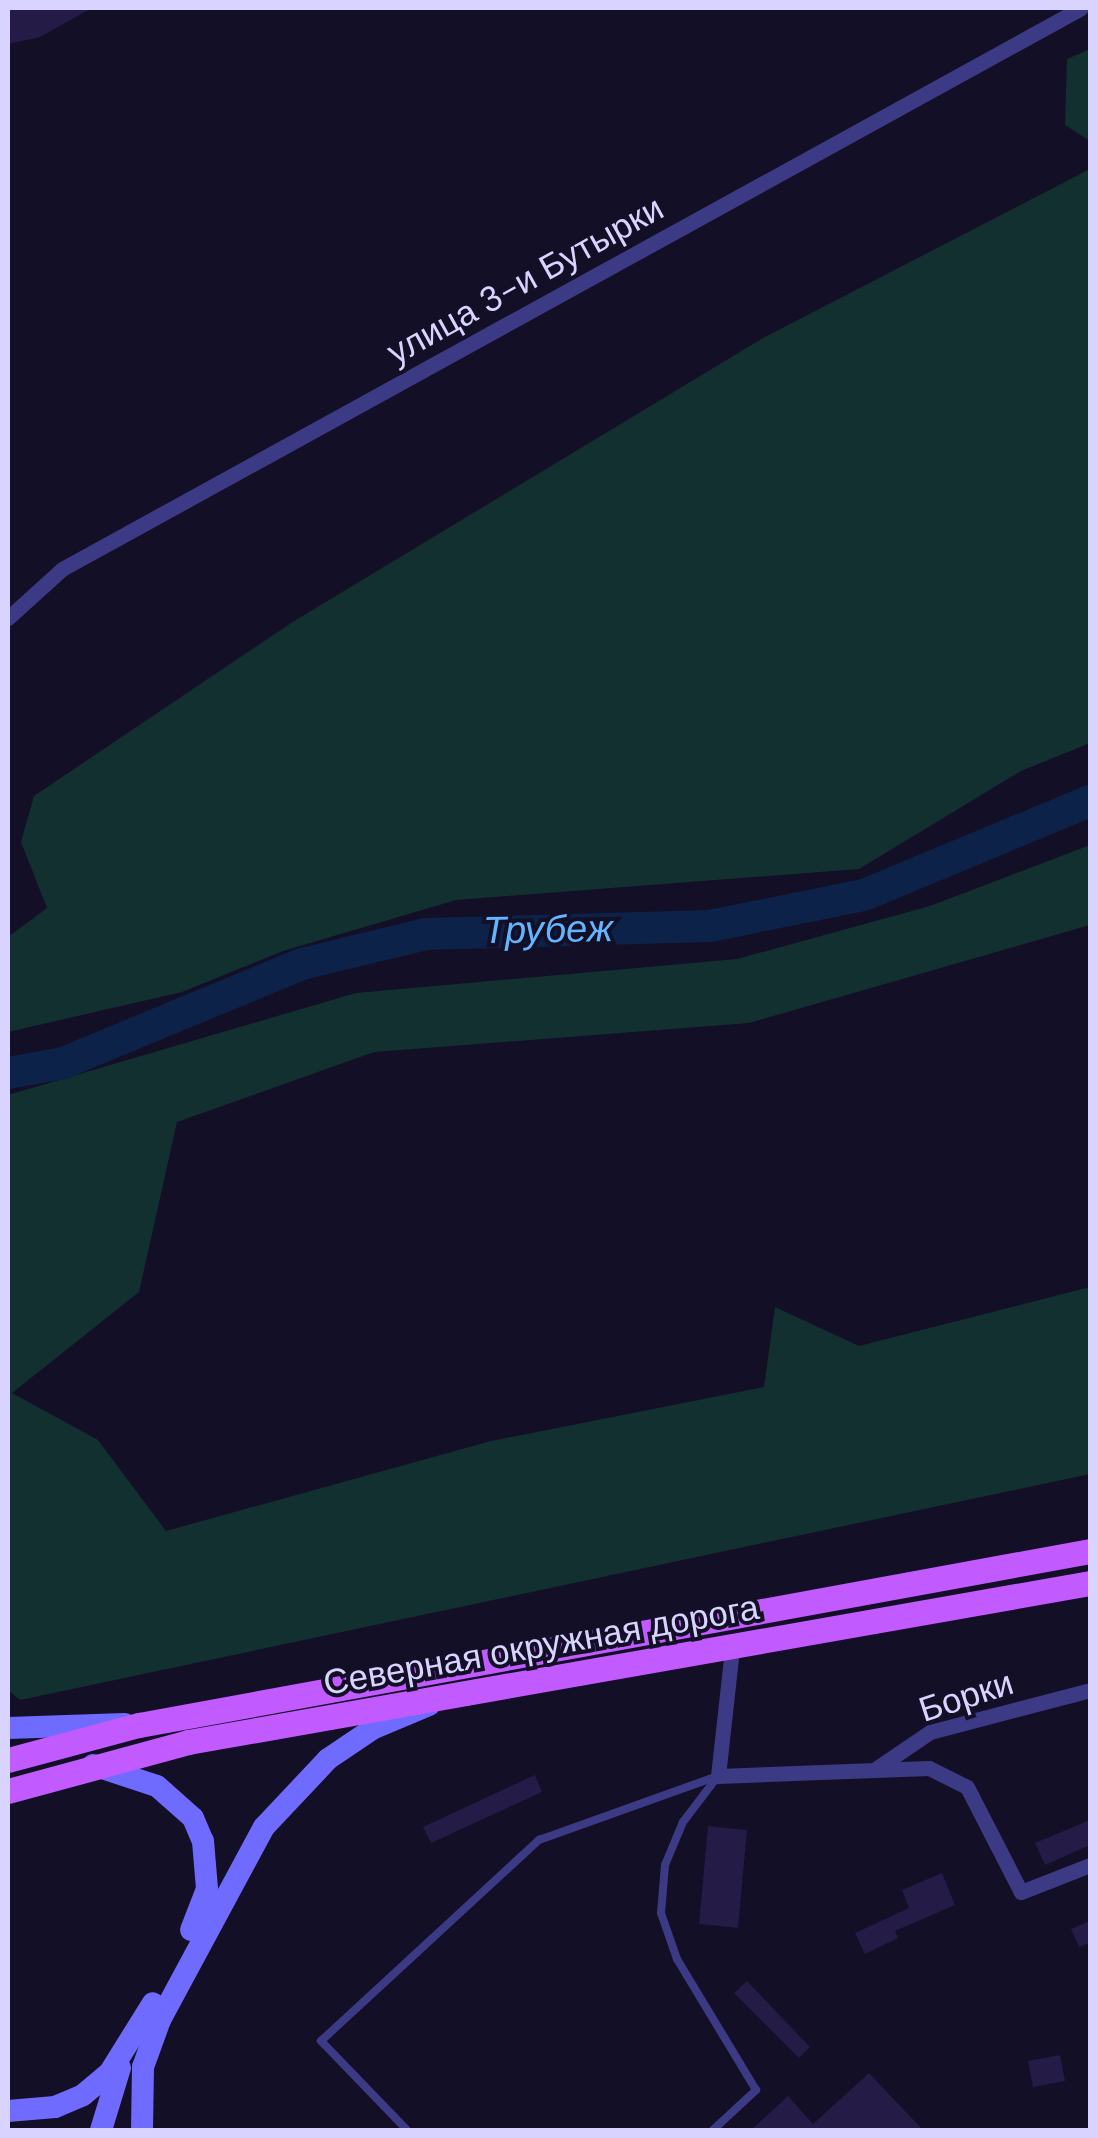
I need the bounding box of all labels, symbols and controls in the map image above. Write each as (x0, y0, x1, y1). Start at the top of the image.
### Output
street label: улица 3-и Бутырки (380, 187, 670, 373)
water label: Трубеж (483, 906, 613, 954)
street label: Северная окружная дорога (320, 1586, 762, 1704)
street label: Борки (913, 1661, 1019, 1731)

